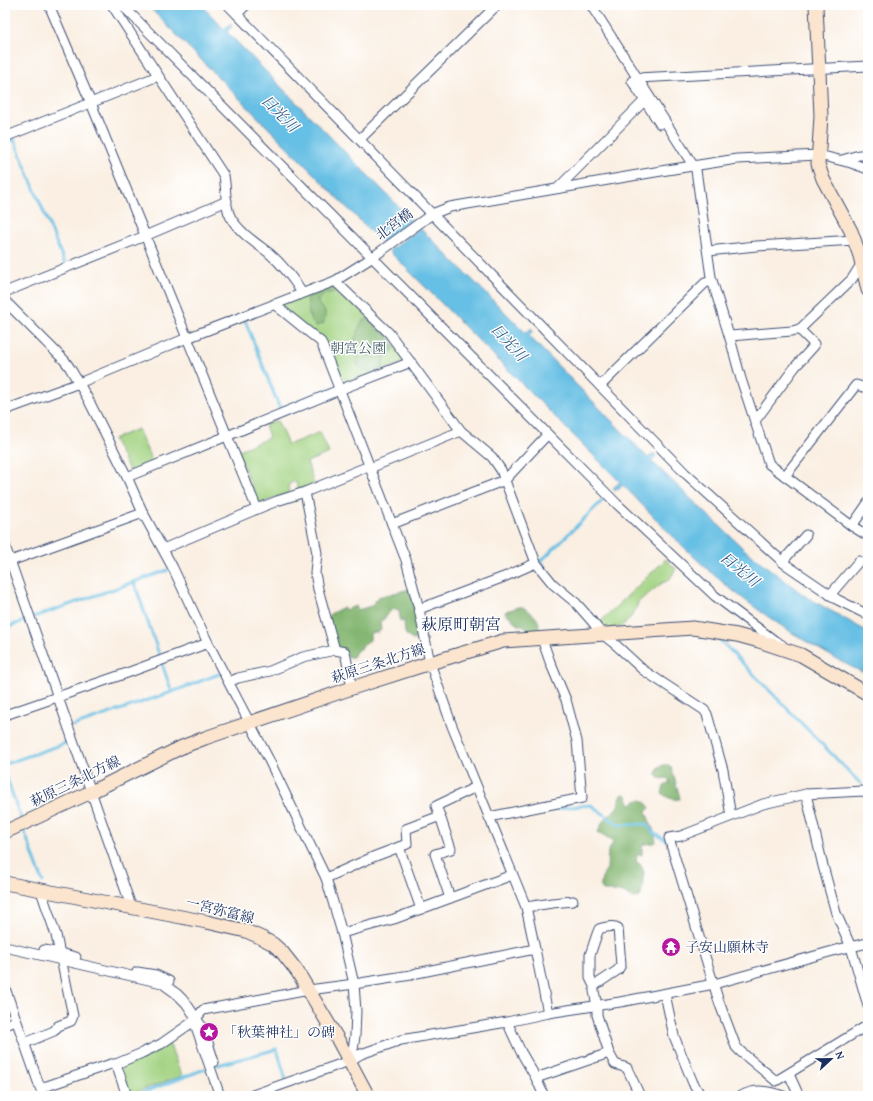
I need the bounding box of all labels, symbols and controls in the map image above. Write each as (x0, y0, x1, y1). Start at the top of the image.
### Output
water label: 日光川 (257, 90, 305, 138)
street label: 北宮橋 (371, 204, 417, 244)
water label: 日光川 (486, 318, 533, 367)
park label: 朝宮公園 (330, 338, 386, 358)
water label: 日光川 (716, 547, 766, 593)
district label: 萩原町朝宮 (421, 612, 501, 636)
street label: 萩原三条北方線 (328, 638, 428, 688)
street label: 萩原三条北方線 (27, 751, 123, 811)
street label: 一宮弥富線 (184, 892, 256, 928)
temple icon: 子安山願林寺 (660, 936, 682, 958)
place label: 子安山願林寺 (685, 937, 769, 957)
place icon: 「秋葉神社」の碑 (198, 1021, 220, 1043)
place label: 「秋葉神社」の碑 (223, 1022, 335, 1042)
north arrow (811, 1039, 851, 1079)
text: N (831, 1049, 849, 1062)

